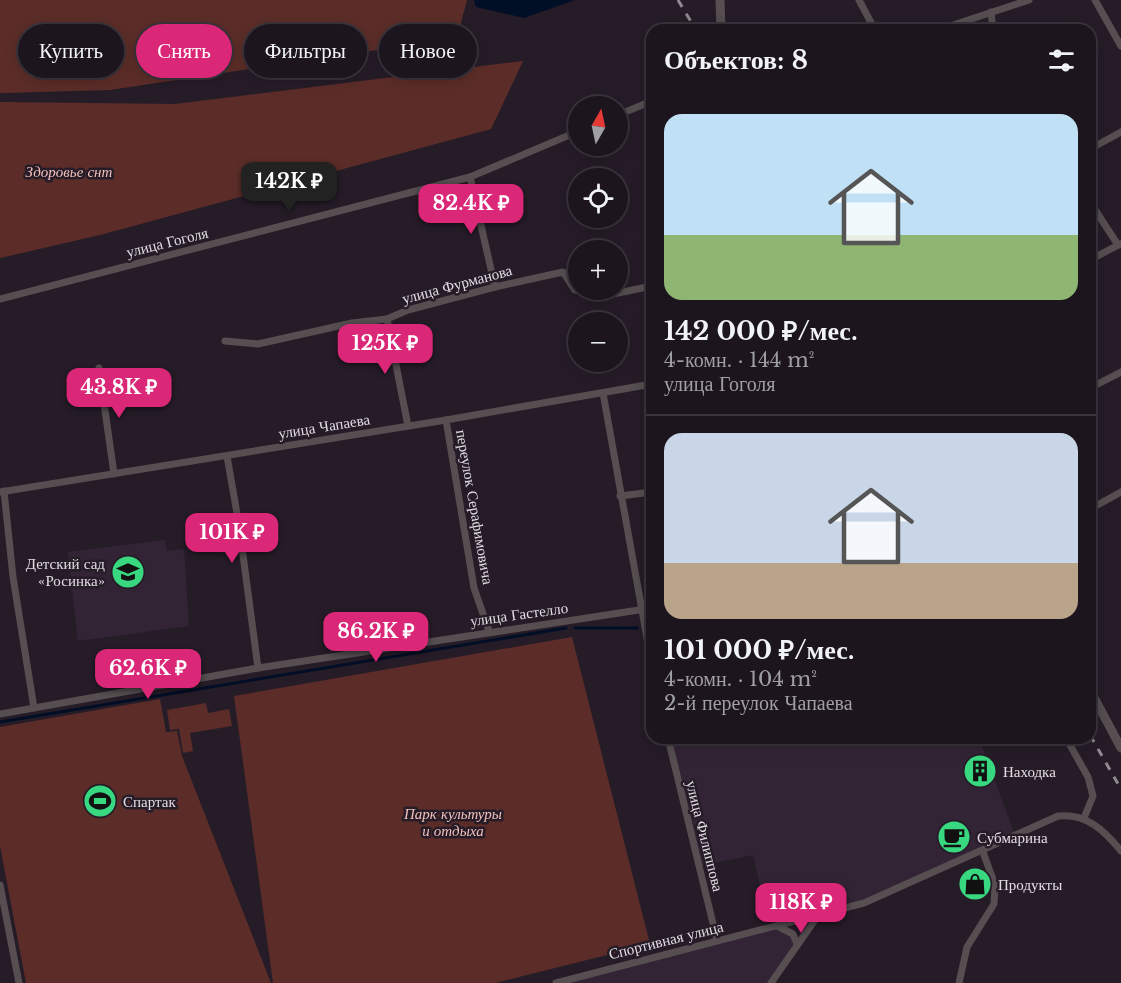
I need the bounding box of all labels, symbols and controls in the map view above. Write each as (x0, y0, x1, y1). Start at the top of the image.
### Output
chip: Купить (18, 24, 124, 78)
chip: Снять (136, 24, 232, 78)
chip: Фильтры (244, 24, 367, 78)
chip: Новое (379, 24, 477, 78)
text: Объектов: 8 (664, 44, 808, 76)
icon: filters (1045, 44, 1078, 77)
north arrow (568, 96, 628, 156)
map controls (568, 96, 628, 372)
icon: home (817, 153, 925, 261)
park label: Здоровье снт (26, 162, 113, 181)
pin: 142K ₽ (240, 162, 338, 213)
button: locate (568, 168, 628, 228)
text: 142K ₽ (255, 169, 323, 193)
pin: 82.4K ₽ (416, 184, 526, 235)
text: 82.4K ₽ (432, 191, 510, 215)
street label: улица Гоголя (124, 223, 210, 261)
button: + (568, 240, 628, 300)
street label: улица Фурманова (400, 260, 514, 308)
button: − (568, 312, 628, 372)
text: 142 000 ₽/мес. (664, 315, 858, 347)
pin: 125K ₽ (336, 324, 434, 375)
text: 125K ₽ (352, 331, 418, 355)
text: 4-комн. · 144 m² (664, 348, 814, 372)
pin: 43.8K ₽ (64, 368, 174, 419)
text: улица Гоголя (664, 372, 776, 396)
text: 43.8K ₽ (81, 375, 157, 399)
street label: улица Чапаева (277, 409, 371, 443)
street label: переулок Серафимовича (452, 428, 498, 586)
icon: home (817, 472, 925, 580)
pin: 101K ₽ (183, 513, 281, 564)
text: 101K ₽ (199, 520, 265, 544)
place label: Детский сад «Росинка» (26, 554, 105, 590)
school or university icon: Детский сад «Росинка» (110, 554, 146, 590)
street label: улица Гастелло (469, 598, 569, 630)
pin: 86.2K ₽ (321, 612, 431, 663)
text: 86.2K ₽ (337, 619, 415, 643)
text: 101 000 ₽/мес. (664, 634, 854, 666)
pin: 62.6K ₽ (93, 649, 203, 700)
text: 62.6K ₽ (109, 656, 187, 680)
text: 4-комн. · 104 m² (664, 667, 817, 691)
text: 2-й переулок Чапаева (664, 691, 853, 715)
building icon: Находка (962, 753, 998, 789)
place label: Находка (1003, 762, 1056, 781)
street label: улица Филиппова (682, 778, 728, 894)
sports icon: Спартак (82, 783, 118, 819)
place label: Спартак (123, 792, 176, 811)
park label: Парк культуры и отдыха (403, 804, 502, 840)
cafe icon: Субмарина (936, 819, 972, 855)
place label: Субмарина (977, 828, 1048, 847)
shop icon: Продукты (957, 866, 993, 902)
place label: Продукты (998, 875, 1062, 894)
pin: 118K ₽ (752, 883, 850, 934)
text: 118K ₽ (769, 890, 833, 914)
street label: Спортивная улица (607, 916, 726, 963)

